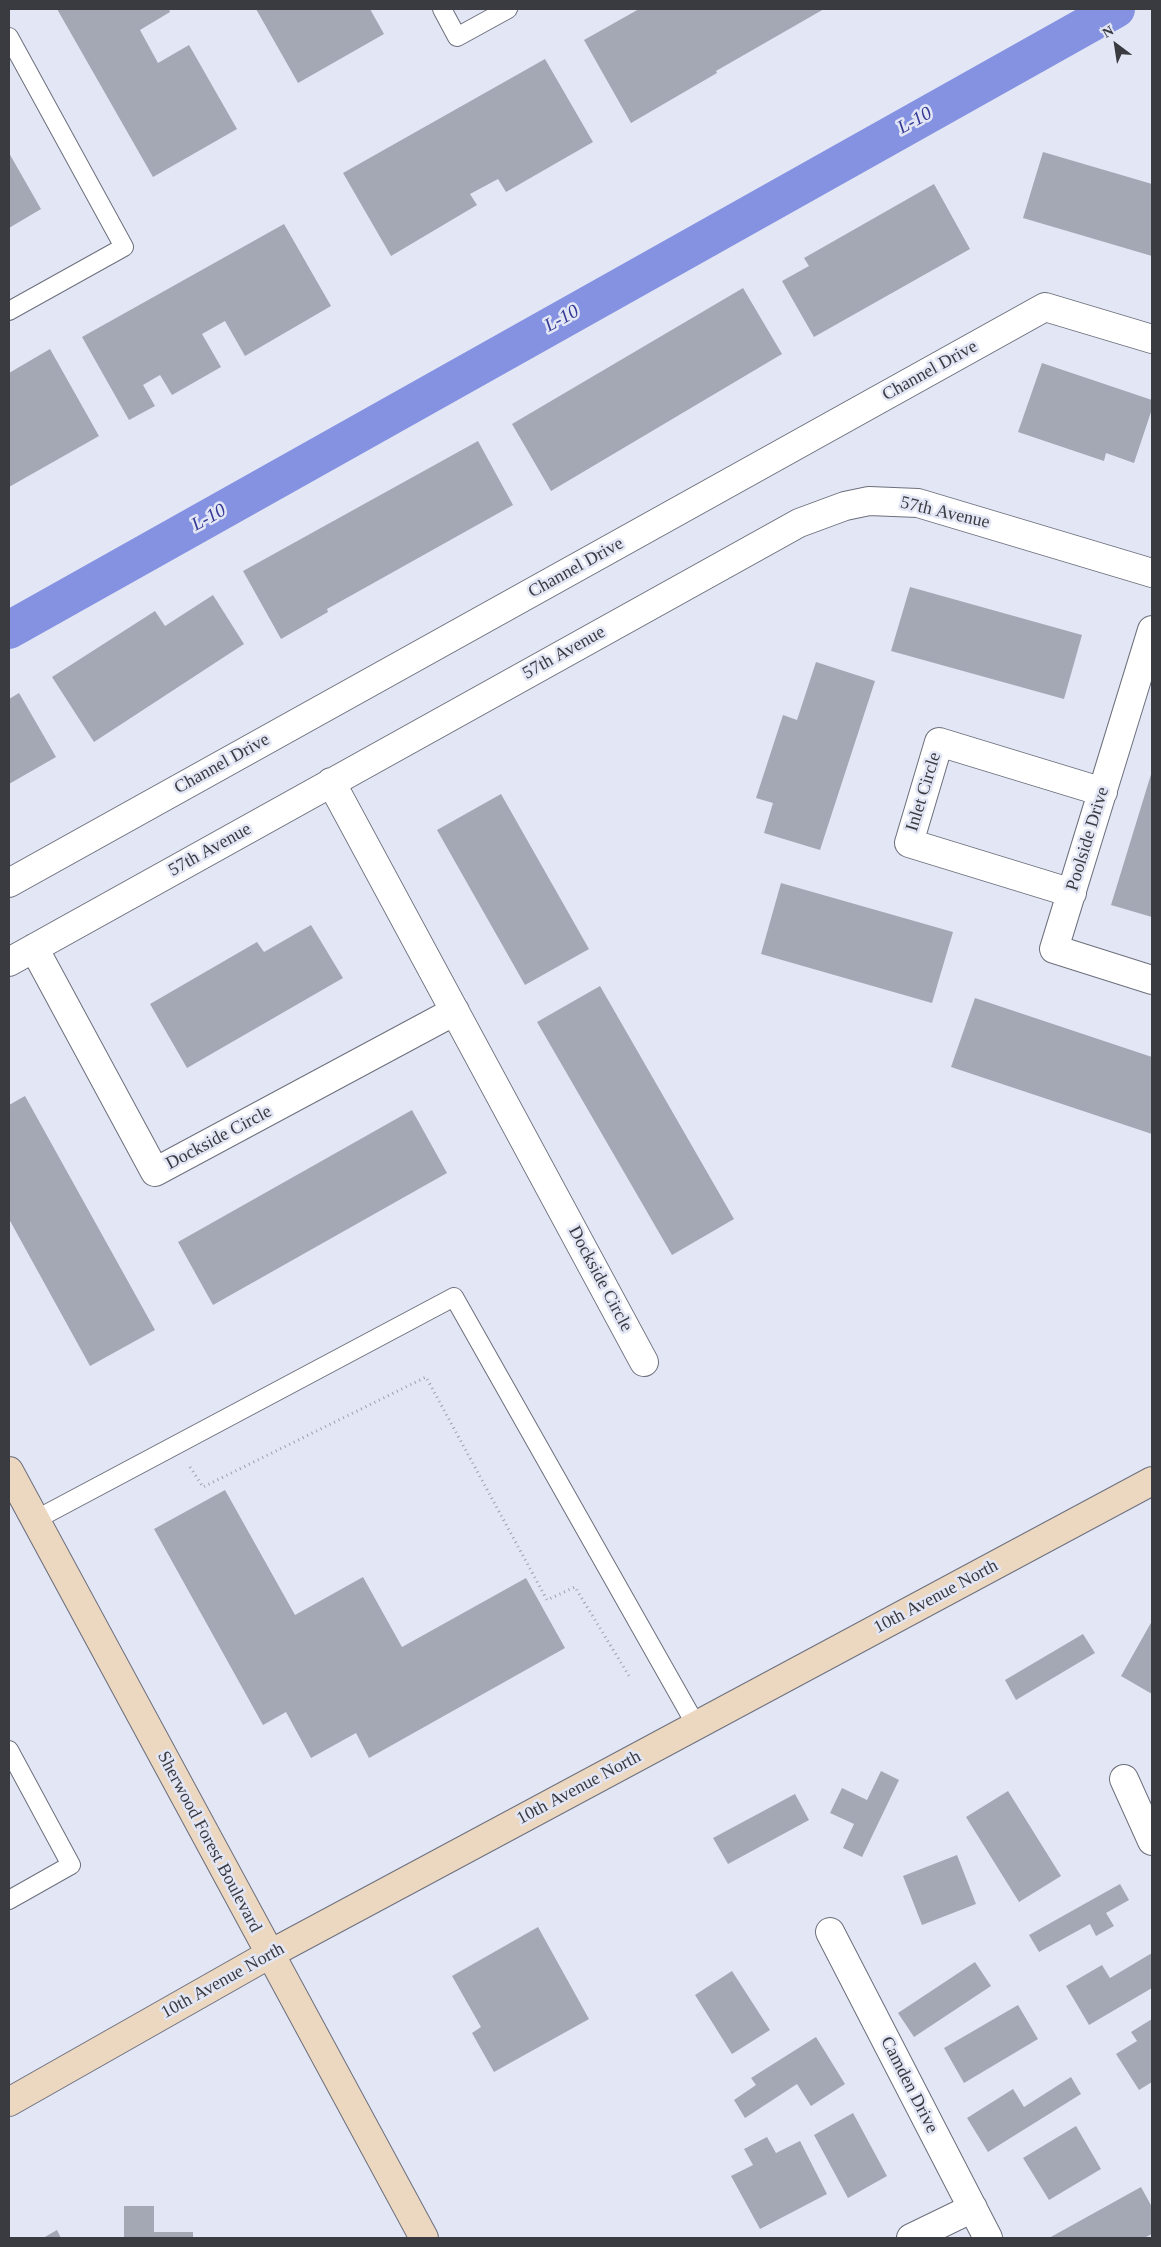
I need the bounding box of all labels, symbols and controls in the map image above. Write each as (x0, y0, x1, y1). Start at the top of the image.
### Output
north arrow (1091, 20, 1141, 70)
text: N (1100, 23, 1116, 41)
water label: L-10 (894, 102, 936, 140)
water label: L-10 (541, 300, 583, 338)
street label: Channel Drive (879, 336, 981, 406)
street label: 57th Avenue (898, 492, 992, 534)
water label: L-10 (188, 499, 230, 537)
street label: Channel Drive (525, 533, 627, 603)
street label: 57th Avenue (519, 621, 609, 685)
street label: Channel Drive (171, 729, 273, 799)
street label: Inlet Circle (902, 750, 946, 834)
street label: Poolside Drive (1062, 784, 1114, 894)
street label: 57th Avenue (165, 818, 255, 882)
street label: Dockside Circle (163, 1101, 275, 1175)
street label: Dockside Circle (563, 1223, 637, 1335)
street label: 10th Avenue North (870, 1555, 1002, 1639)
street label: 10th Avenue North (513, 1746, 645, 1830)
street label: Sherwood Forest Boulevard (152, 1748, 266, 1936)
street label: 10th Avenue North (158, 1938, 288, 2024)
street label: Camden Drive (875, 2033, 943, 2137)

